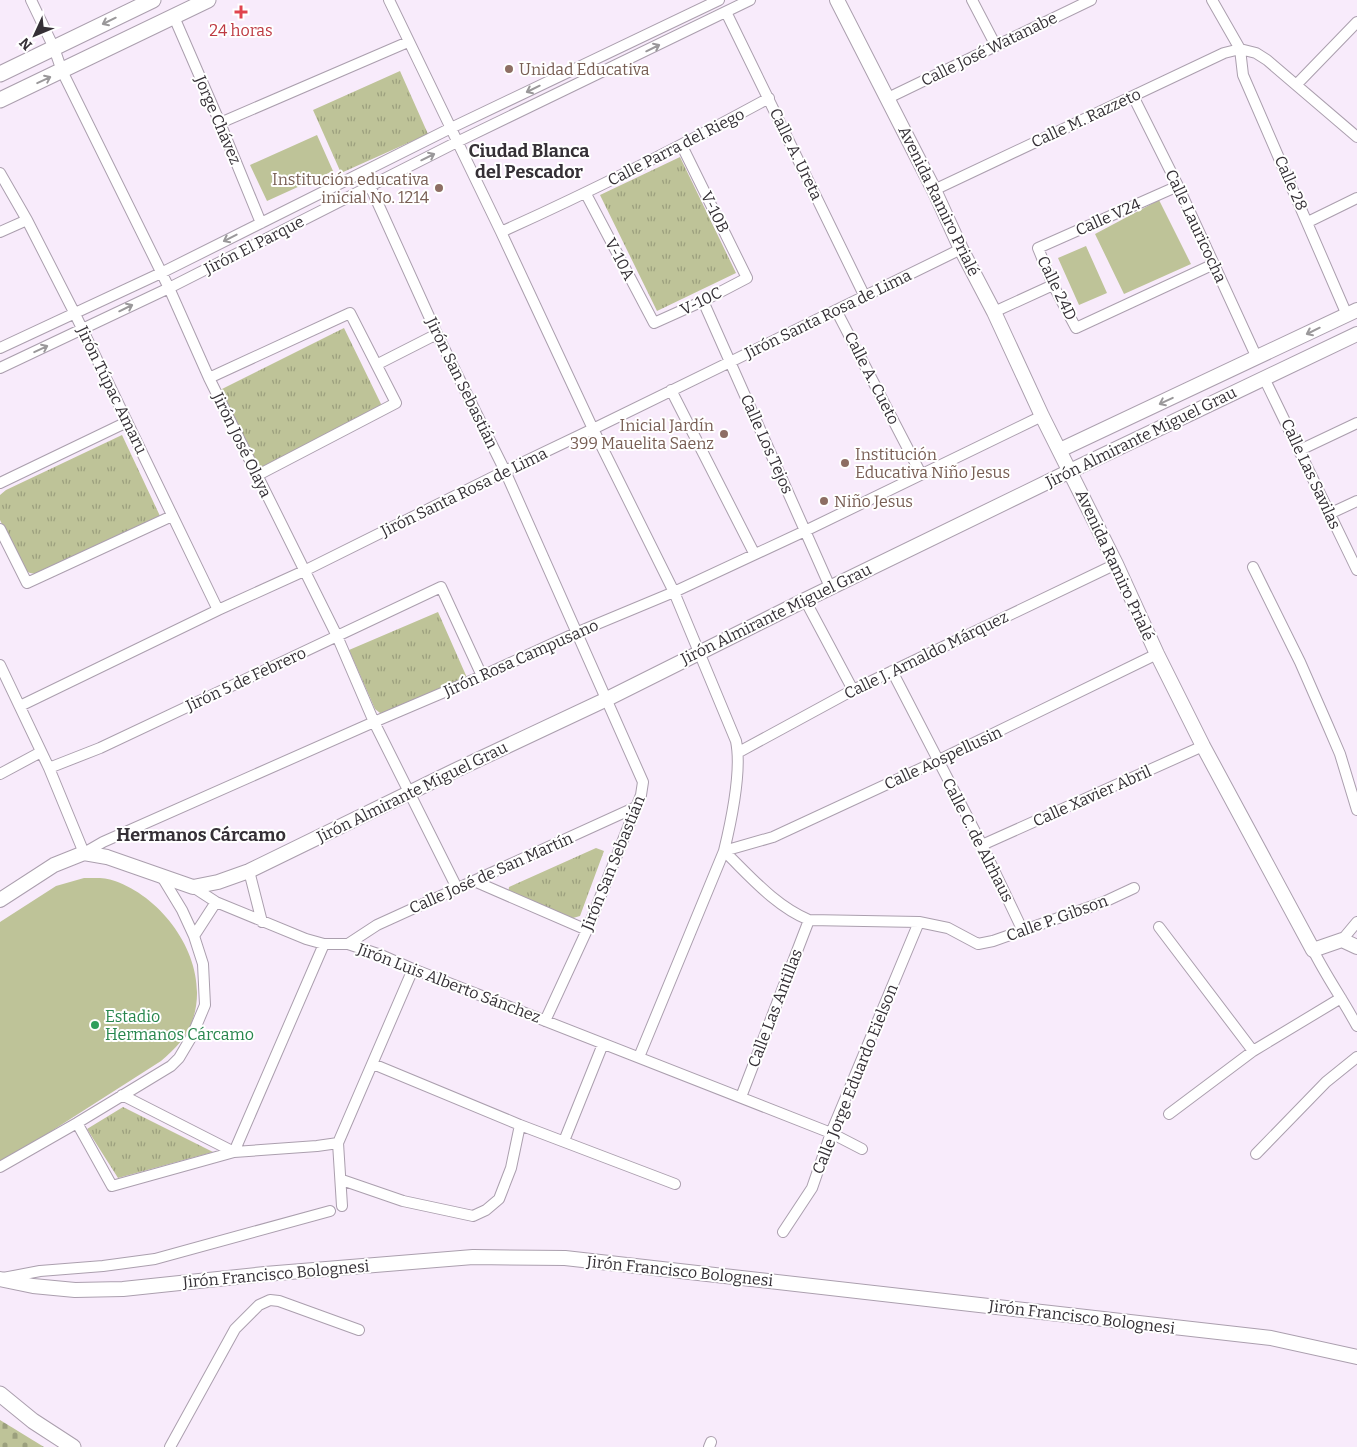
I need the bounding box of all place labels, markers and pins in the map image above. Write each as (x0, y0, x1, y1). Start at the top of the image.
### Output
marker: 24 horas (235, 6, 247, 18)
place label: 24 horas (209, 21, 273, 40)
place label: Unidad Educativa (519, 60, 650, 79)
marker: Unidad Educativa (503, 63, 515, 75)
place label: Institución educativa inicial No. 1214 (272, 170, 430, 207)
marker: Institución educativa inicial No. 1214 (433, 182, 445, 194)
place label: Inicial Jardín 399 Mauelita Saenz (570, 416, 714, 453)
marker: Inicial Jardín 399 Mauelita Saenz (718, 428, 730, 440)
place label: Institución Educativa Niño Jesus (855, 445, 1010, 482)
marker: Institución Educativa Niño Jesus (839, 457, 851, 469)
place label: Niño Jesus (834, 492, 913, 511)
marker: Niño Jesus (818, 495, 830, 507)
place label: Estadio Hermanos Cárcamo (105, 1007, 254, 1044)
marker: Estadio Hermanos Cárcamo (89, 1019, 101, 1031)

